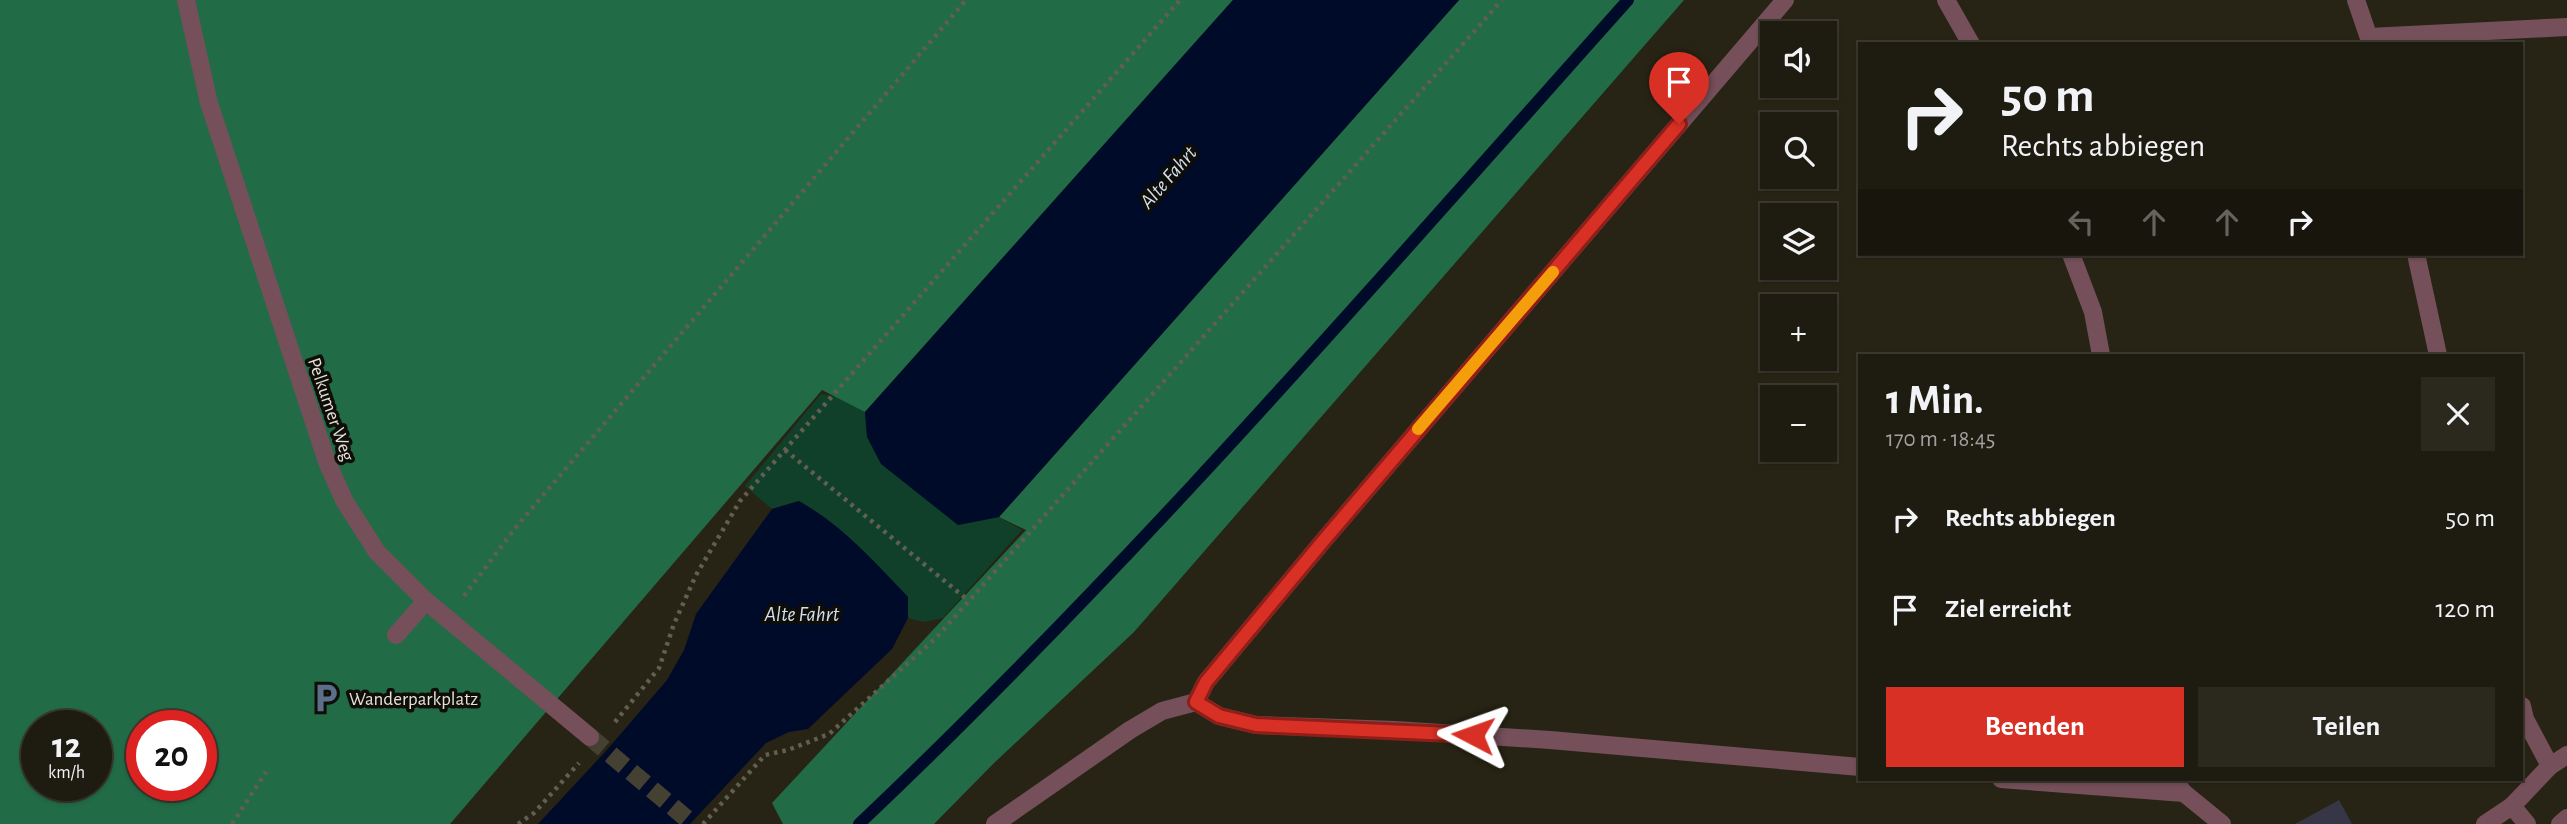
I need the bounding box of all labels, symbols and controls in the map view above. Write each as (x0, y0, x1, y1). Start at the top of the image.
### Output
map controls (1760, 21, 1837, 462)
button: sound (1760, 21, 1837, 98)
pin (1649, 52, 1709, 124)
icon: arrive (1660, 63, 1698, 101)
icon: right (1886, 70, 1977, 161)
text: 50 m (2001, 72, 2095, 121)
button: search (1760, 112, 1837, 189)
text: Rechts abbiegen (2001, 130, 2205, 162)
water label: Alte Fahrt (1135, 142, 1201, 213)
button: layers (1760, 203, 1837, 280)
icon: left (2062, 203, 2100, 241)
icon: ahead (2135, 203, 2173, 241)
icon: ahead (2208, 203, 2246, 241)
icon: right (2281, 203, 2319, 241)
button: + (1760, 294, 1837, 371)
street label: Pelkumer Weg (304, 355, 357, 464)
button: close (2421, 377, 2495, 451)
text: 1 Min. (1886, 379, 1984, 421)
button: − (1760, 385, 1837, 462)
text: 170 m · 18:45 (1886, 428, 1995, 451)
icon: right (1886, 500, 1924, 538)
text: Rechts abbiegen (1945, 505, 2116, 531)
text: 50 m (2445, 505, 2495, 531)
icon: arrive (1886, 591, 1924, 629)
text: Ziel erreicht (1945, 596, 2071, 622)
text: 120 m (2435, 596, 2495, 622)
water label: Alte Fahrt (764, 604, 839, 625)
parking icon: Wanderparkplatz (309, 681, 343, 715)
button: Beenden (1886, 687, 2184, 767)
button: Teilen (2198, 687, 2495, 767)
place label: Wanderparkplatz (349, 690, 478, 709)
position arrow (1436, 698, 1510, 772)
speed limit sign: 20 (126, 710, 217, 801)
text: 12 (52, 729, 81, 764)
text: km/h (48, 764, 85, 782)

